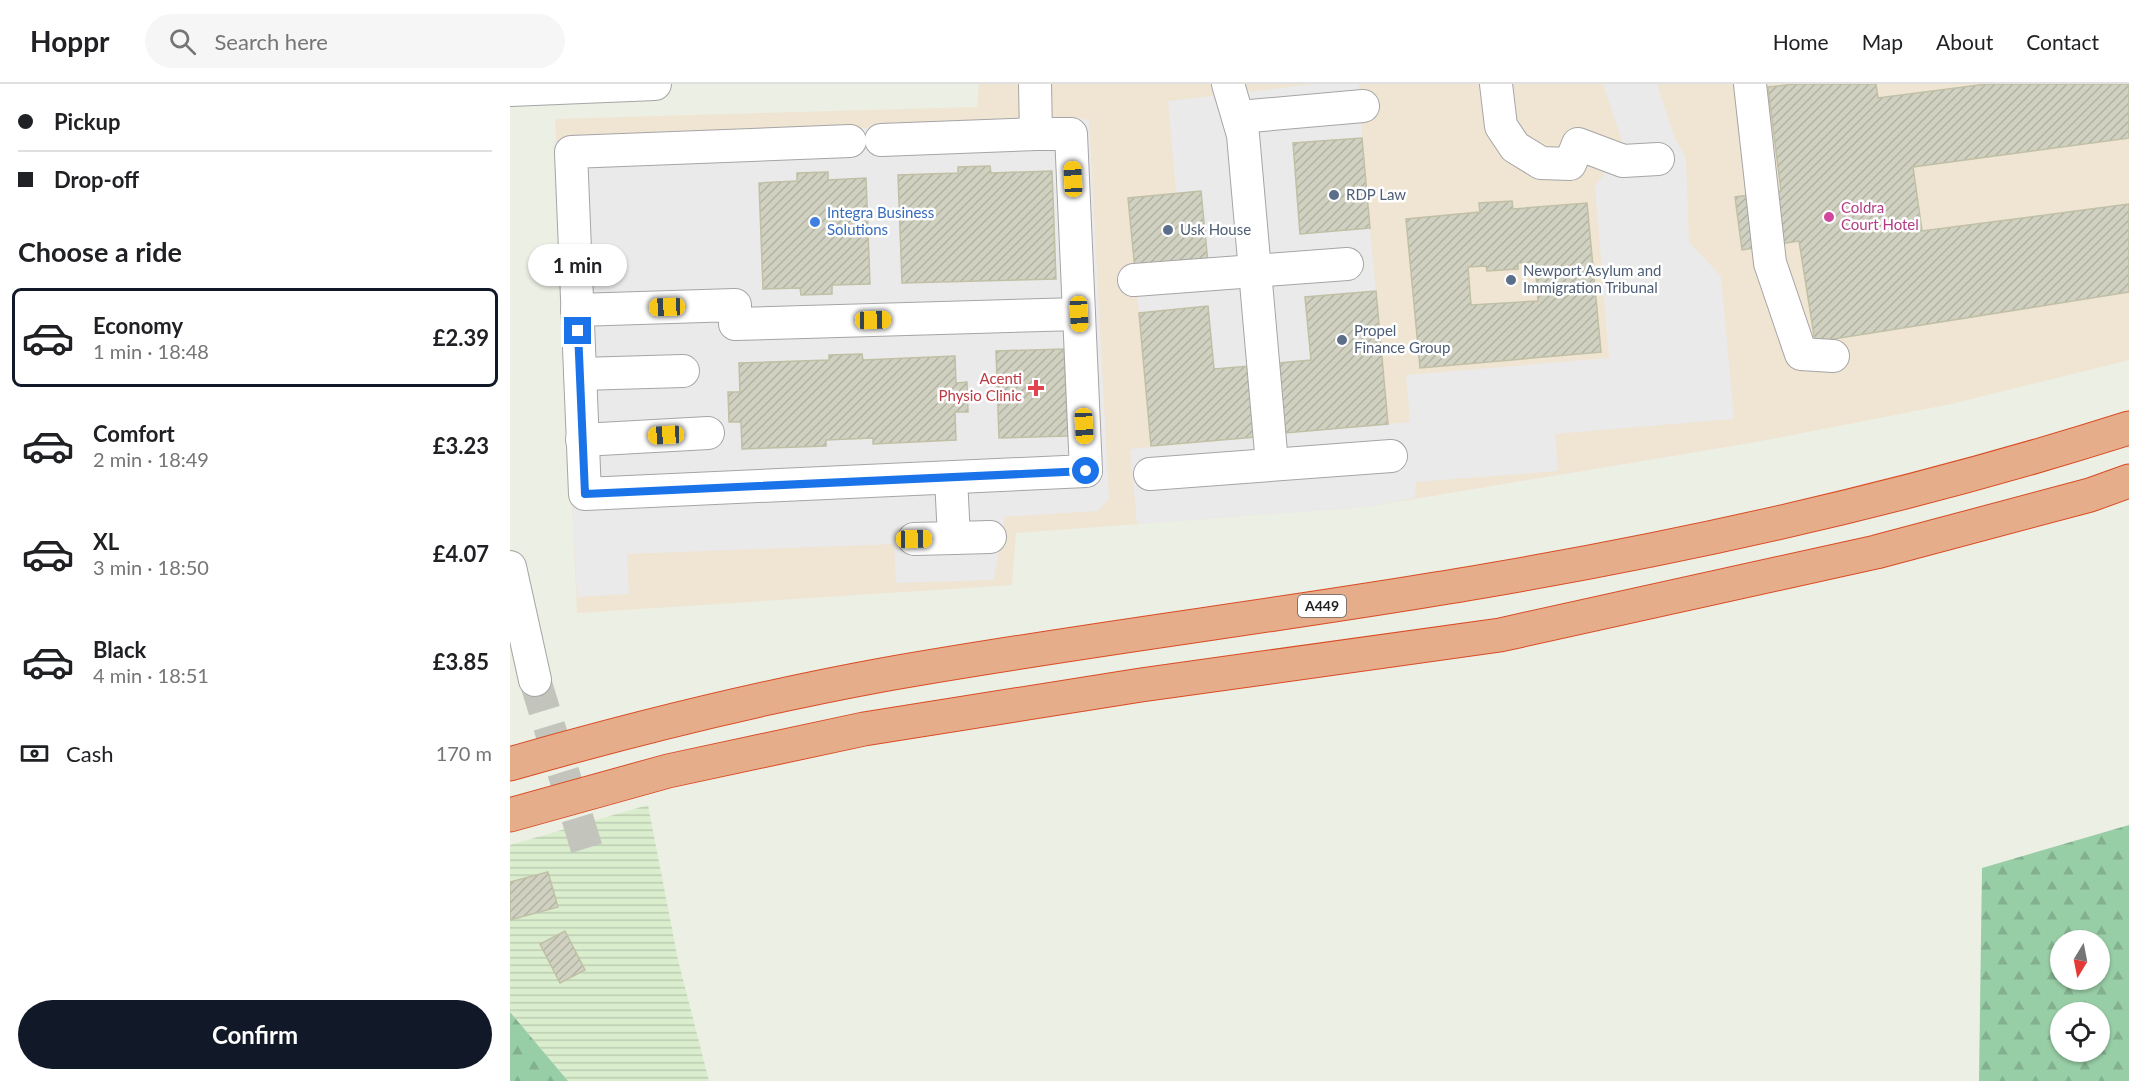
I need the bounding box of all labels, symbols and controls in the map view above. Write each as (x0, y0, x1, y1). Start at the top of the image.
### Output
search box (145, 14, 565, 68)
text: Hoppr (30, 24, 109, 58)
icon: search (166, 25, 199, 58)
text: Search here (214, 28, 328, 55)
text: Home (1773, 29, 1829, 54)
text: Map (1862, 29, 1903, 54)
text: About (1936, 29, 1993, 54)
text: Contact (2026, 29, 2099, 54)
text: Pickup (54, 108, 120, 135)
car (1063, 161, 1083, 197)
text: Drop-off (54, 166, 139, 193)
place label: RDP Law (1346, 185, 1406, 203)
marker: RDP Law (1327, 188, 1341, 202)
place label: Coldra Court Hotel (1841, 198, 1919, 233)
place label: Integra Business Solutions (827, 203, 934, 238)
marker: Coldra Court Hotel (1822, 210, 1836, 224)
marker: Integra Business Solutions (808, 215, 822, 229)
place label: Usk House (1180, 220, 1251, 238)
marker: Usk House (1161, 223, 1175, 237)
text: Choose a ride (18, 235, 182, 268)
callout: 1 min (529, 244, 628, 286)
text: 1 min (553, 253, 602, 277)
place label: Newport Asylum and Immigration Tribunal (1523, 261, 1662, 296)
marker: Newport Asylum and Immigration Tribunal (1504, 273, 1518, 287)
car (1069, 296, 1089, 332)
car (649, 297, 685, 317)
icon: car (21, 311, 75, 365)
car (855, 311, 891, 329)
text: Economy (93, 312, 183, 339)
route end (564, 317, 591, 344)
place label: Propel Finance Group (1354, 321, 1450, 356)
text: £2.39 (433, 324, 489, 351)
marker: Propel Finance Group (1335, 333, 1349, 347)
text: 1 min · 18:48 (93, 339, 209, 363)
place label: Acenti Physio Clinic (939, 369, 1022, 404)
marker: Acenti Physio Clinic (1027, 379, 1045, 397)
car (1074, 408, 1094, 444)
icon: car (21, 419, 75, 473)
text: Comfort (93, 420, 175, 447)
car (648, 425, 684, 445)
text: £3.23 (433, 432, 489, 459)
text: 2 min · 18:49 (93, 447, 209, 471)
route start (1072, 457, 1099, 484)
icon: car (21, 527, 75, 581)
text: XL (93, 528, 119, 555)
car (896, 530, 932, 548)
text: £4.07 (433, 540, 489, 567)
text: 3 min · 18:50 (93, 555, 209, 579)
road number: A449 (1298, 595, 1346, 617)
icon: car (21, 635, 75, 689)
text: Black (93, 636, 146, 663)
text: £3.85 (433, 648, 489, 675)
text: 4 min · 18:51 (93, 663, 209, 687)
icon: cash (18, 737, 51, 770)
text: Cash (66, 740, 113, 767)
text: 170 m (436, 741, 492, 765)
north arrow (2050, 930, 2110, 990)
map controls (2050, 930, 2110, 1062)
button: Confirm (18, 1000, 492, 1069)
button: locate (2050, 1002, 2110, 1062)

